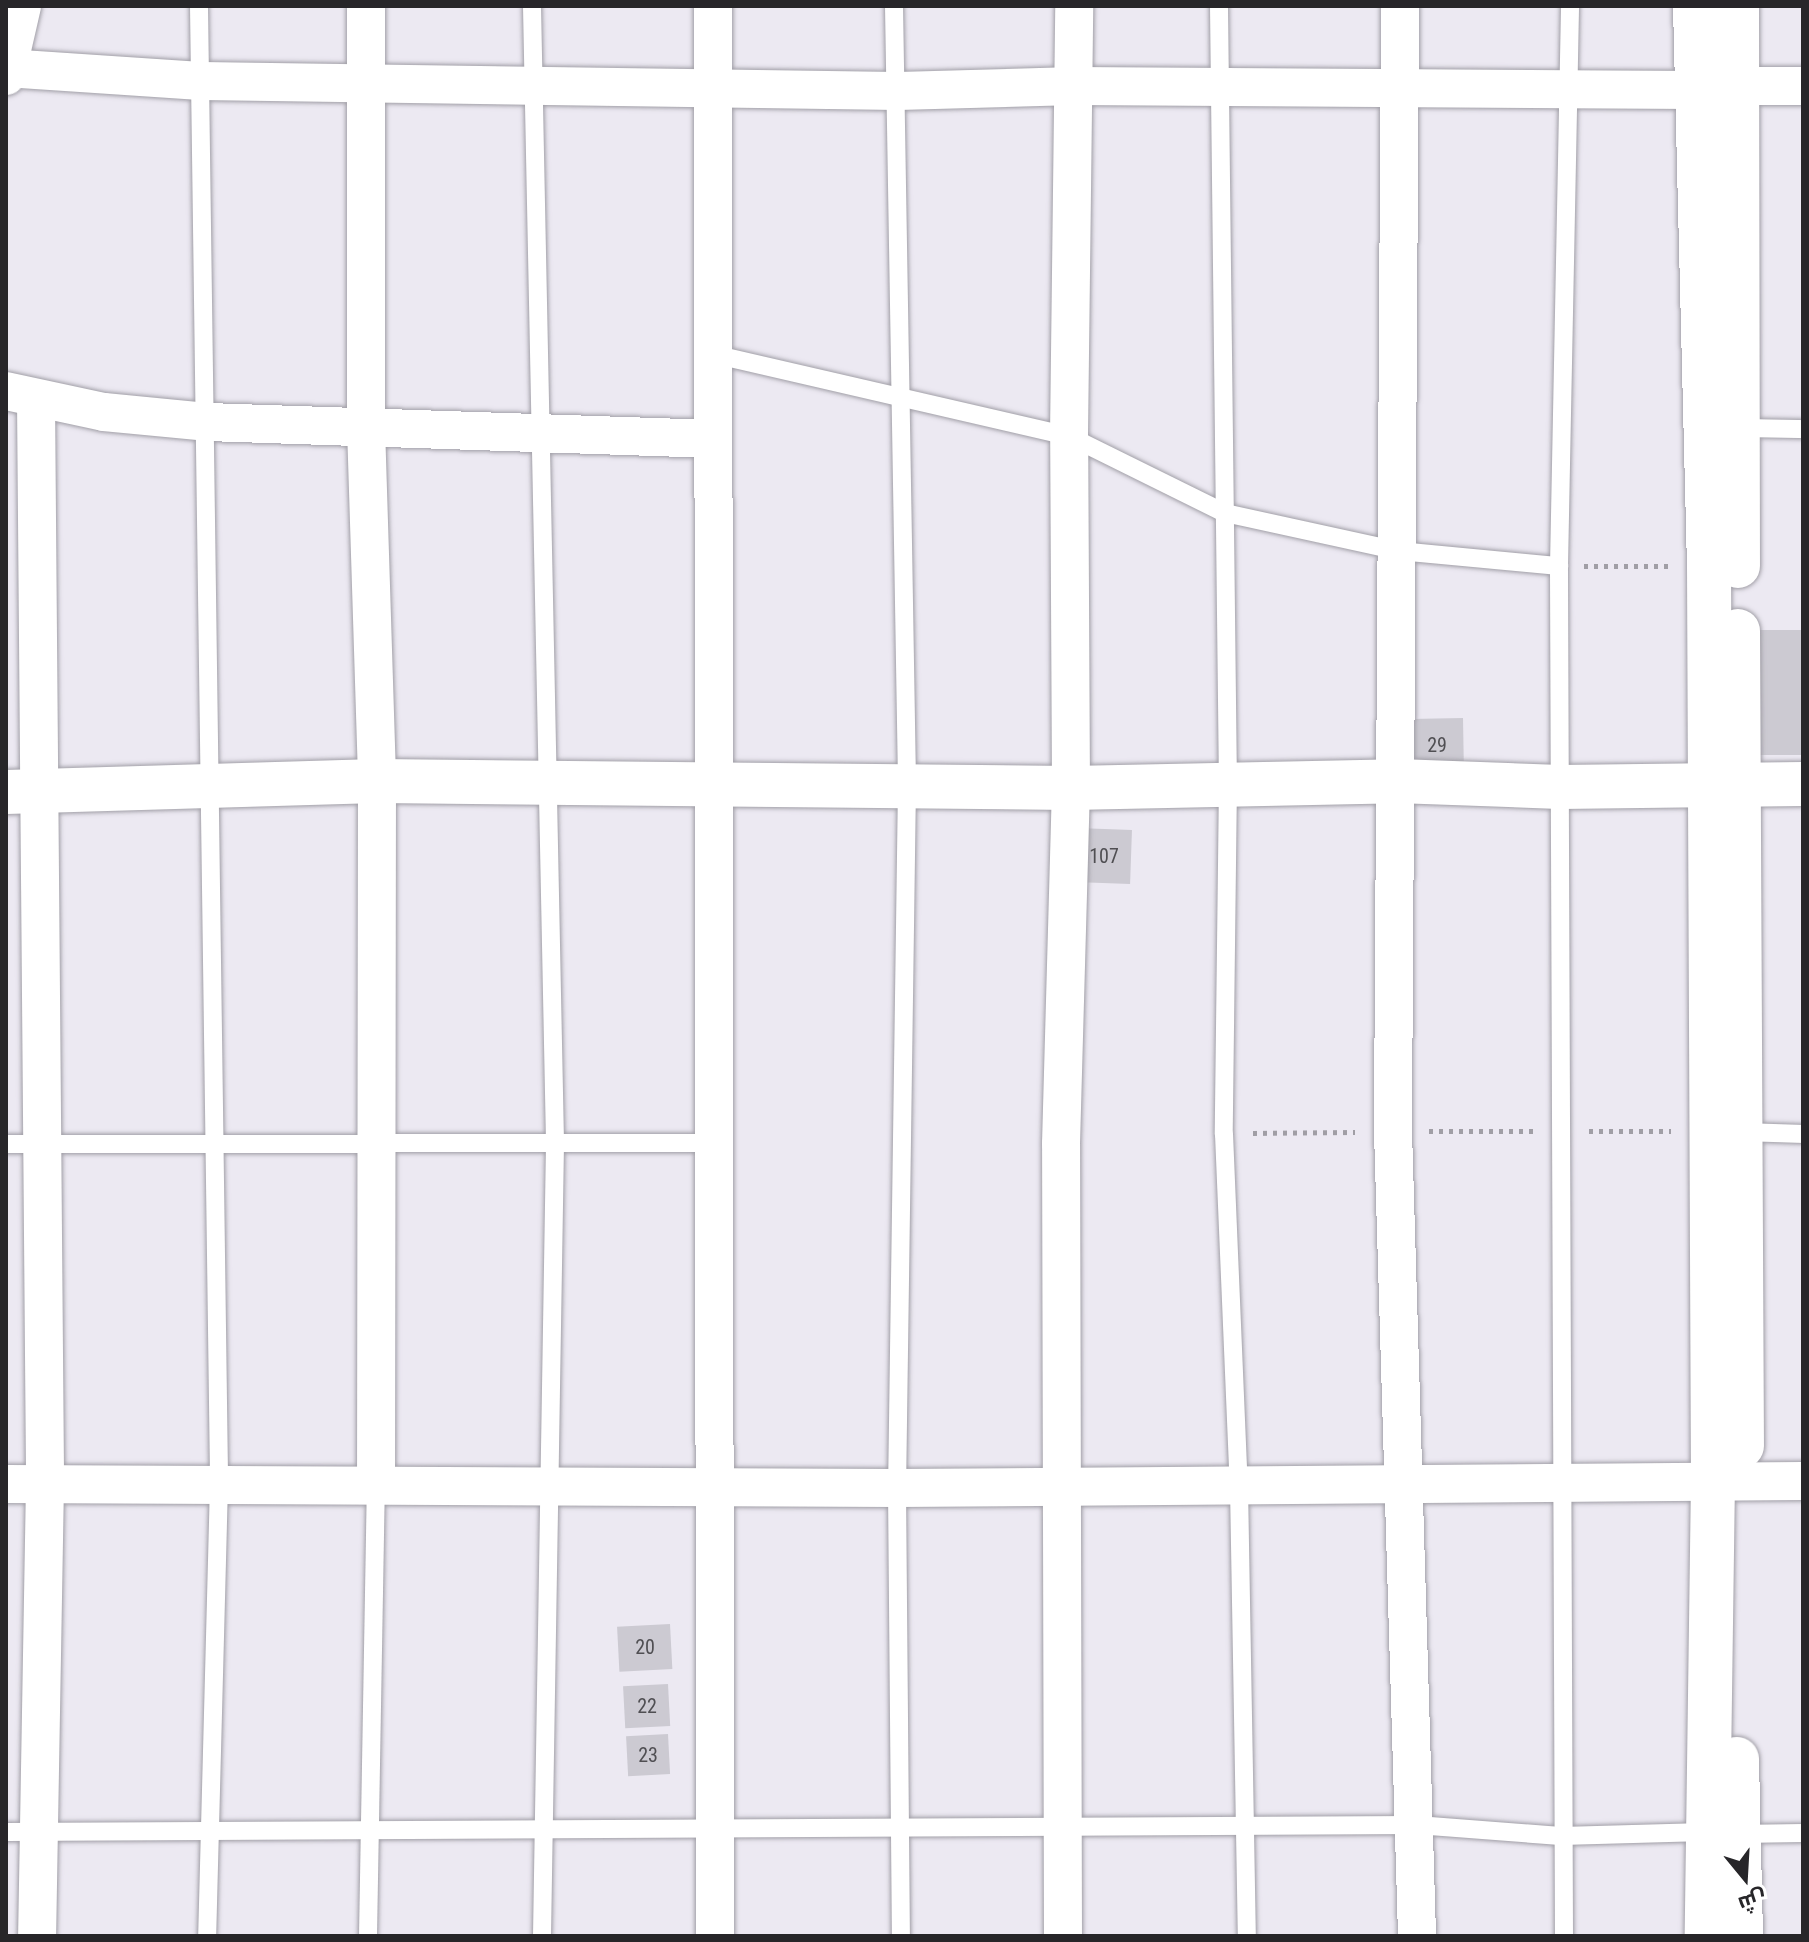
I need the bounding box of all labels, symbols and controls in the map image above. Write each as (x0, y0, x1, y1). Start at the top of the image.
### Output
house number: 29 (1427, 733, 1447, 757)
house number: 107 (1089, 844, 1119, 868)
house number: 20 (635, 1635, 655, 1659)
house number: 22 (637, 1694, 657, 1718)
house number: 23 (638, 1743, 658, 1767)
north arrow (1705, 1838, 1785, 1918)
text: ش (1735, 1885, 1770, 1918)

